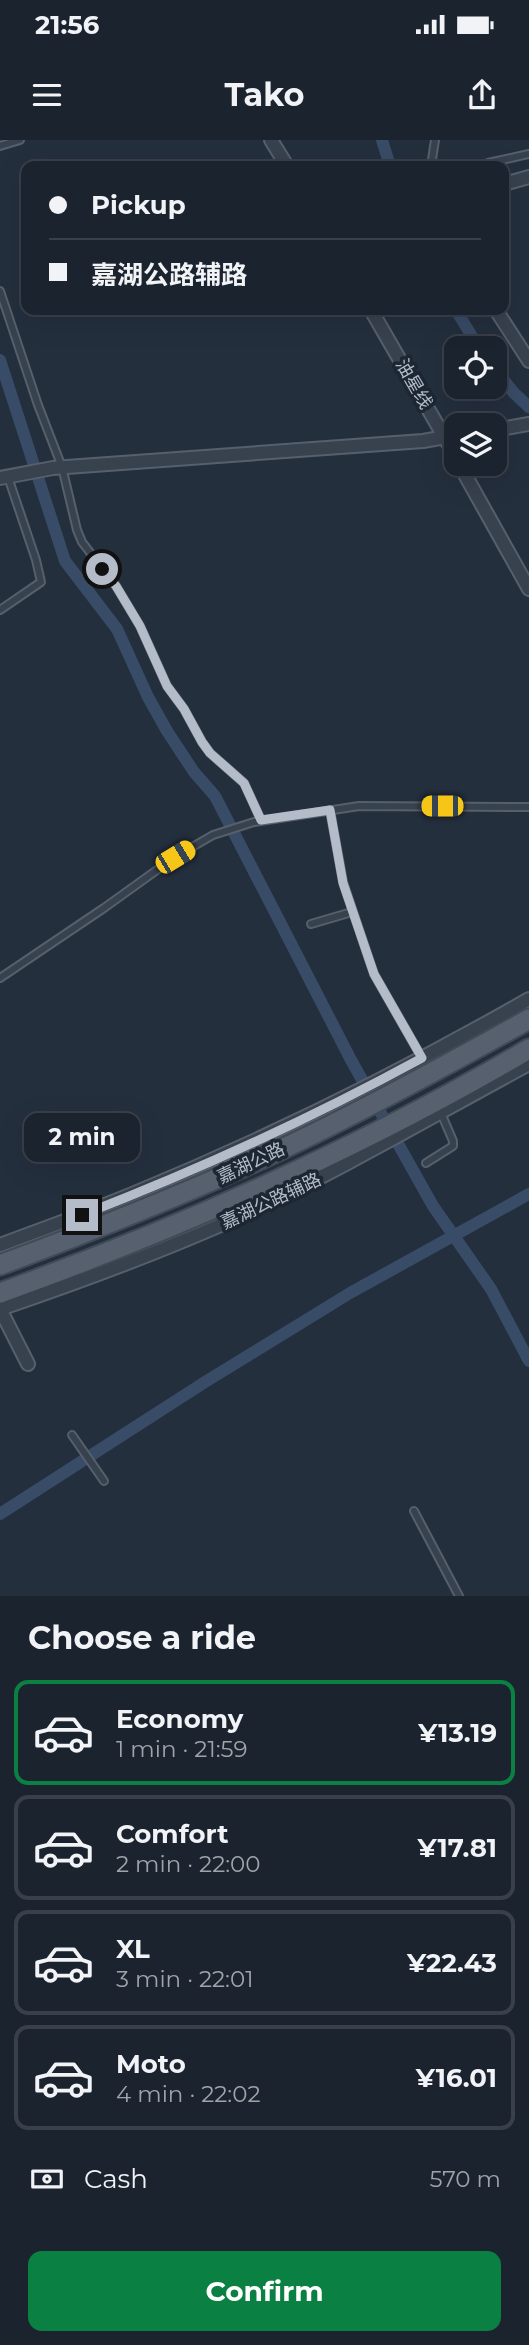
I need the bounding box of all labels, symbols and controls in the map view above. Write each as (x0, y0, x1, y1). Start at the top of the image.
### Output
text: 21:56 (35, 9, 99, 41)
text: Tako (225, 75, 304, 114)
icon: menu (28, 76, 66, 114)
icon: share (463, 76, 501, 114)
text: Pickup (91, 189, 186, 221)
text: 嘉湖公路辅路 (91, 259, 247, 291)
map controls (444, 336, 507, 476)
button: locate (444, 336, 507, 399)
street label: 油星线 (391, 355, 437, 413)
button: layers (444, 413, 507, 476)
route start (86, 553, 118, 585)
car (422, 796, 464, 817)
car (152, 837, 199, 877)
callout: 2 min (24, 1114, 140, 1163)
text: 2 min (48, 1123, 116, 1151)
street label: 嘉湖公路 (214, 1138, 288, 1188)
street label: 嘉湖公路辅路 (217, 1168, 325, 1234)
route end (66, 1199, 98, 1231)
text: Choose a ride (28, 1618, 256, 1657)
icon: car (32, 1701, 95, 1764)
text: Economy (116, 1703, 243, 1735)
text: ¥13.19 (418, 1717, 497, 1749)
text: 1 min · 21:59 (116, 1735, 248, 1763)
icon: car (32, 1816, 95, 1879)
text: Comfort (116, 1818, 228, 1850)
text: ¥17.81 (418, 1832, 497, 1864)
text: 2 min · 22:00 (116, 1850, 261, 1878)
icon: car (32, 1931, 95, 1994)
text: XL (116, 1933, 150, 1965)
text: ¥22.43 (407, 1947, 497, 1979)
text: 3 min · 22:01 (116, 1965, 254, 1993)
icon: car (32, 2046, 95, 2109)
text: Moto (116, 2048, 186, 2080)
text: ¥16.01 (416, 2062, 497, 2094)
text: 4 min · 22:02 (116, 2080, 261, 2108)
icon: cash (28, 2160, 66, 2198)
text: Cash (84, 2163, 148, 2195)
text: 570 m (430, 2165, 501, 2193)
button: Confirm (28, 2251, 501, 2331)

